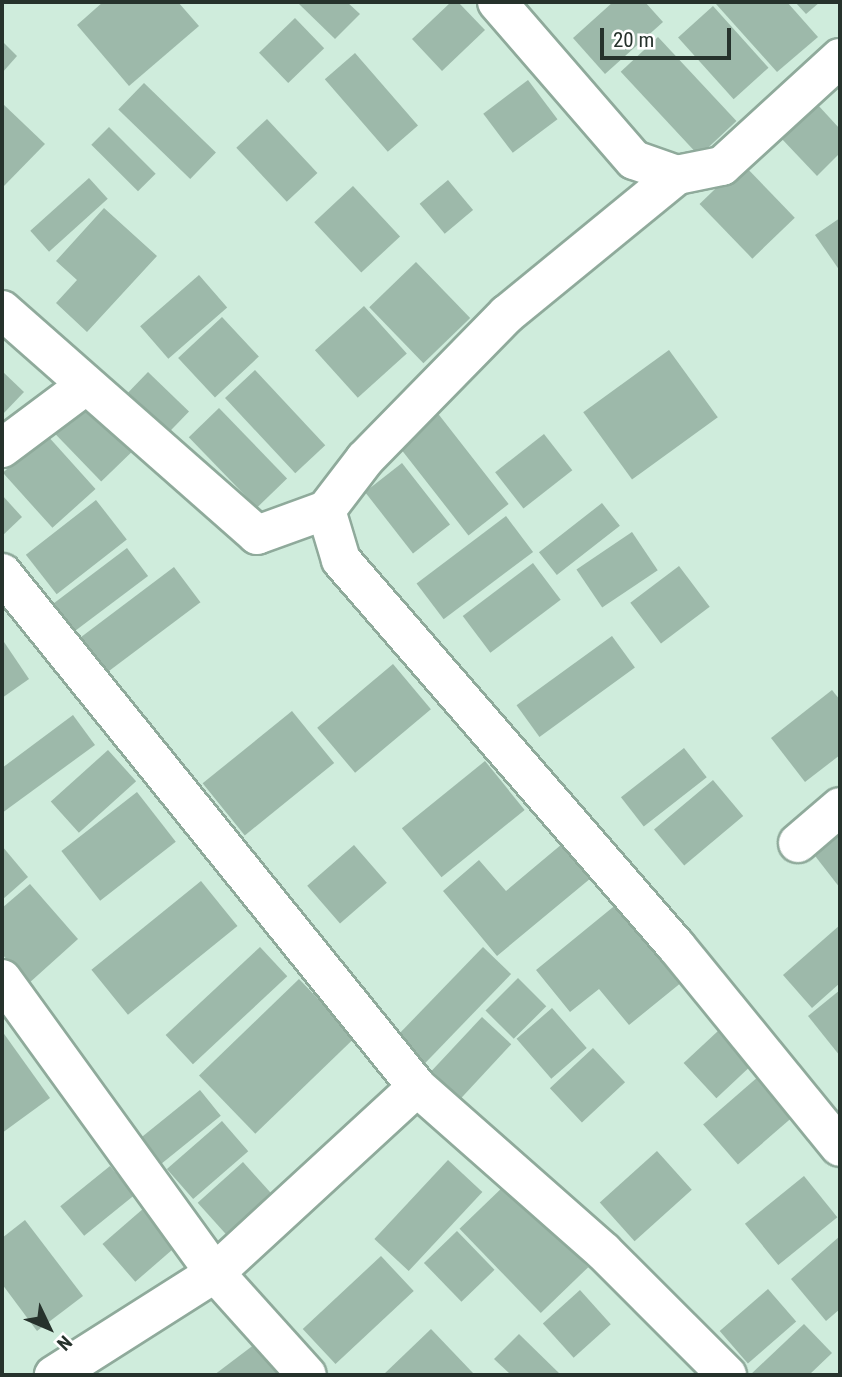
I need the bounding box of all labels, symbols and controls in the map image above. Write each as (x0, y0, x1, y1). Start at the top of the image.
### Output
scale bar (604, 14, 735, 58)
text: 20 m (613, 28, 654, 52)
north arrow (14, 1293, 84, 1363)
text: N (52, 1331, 77, 1355)

